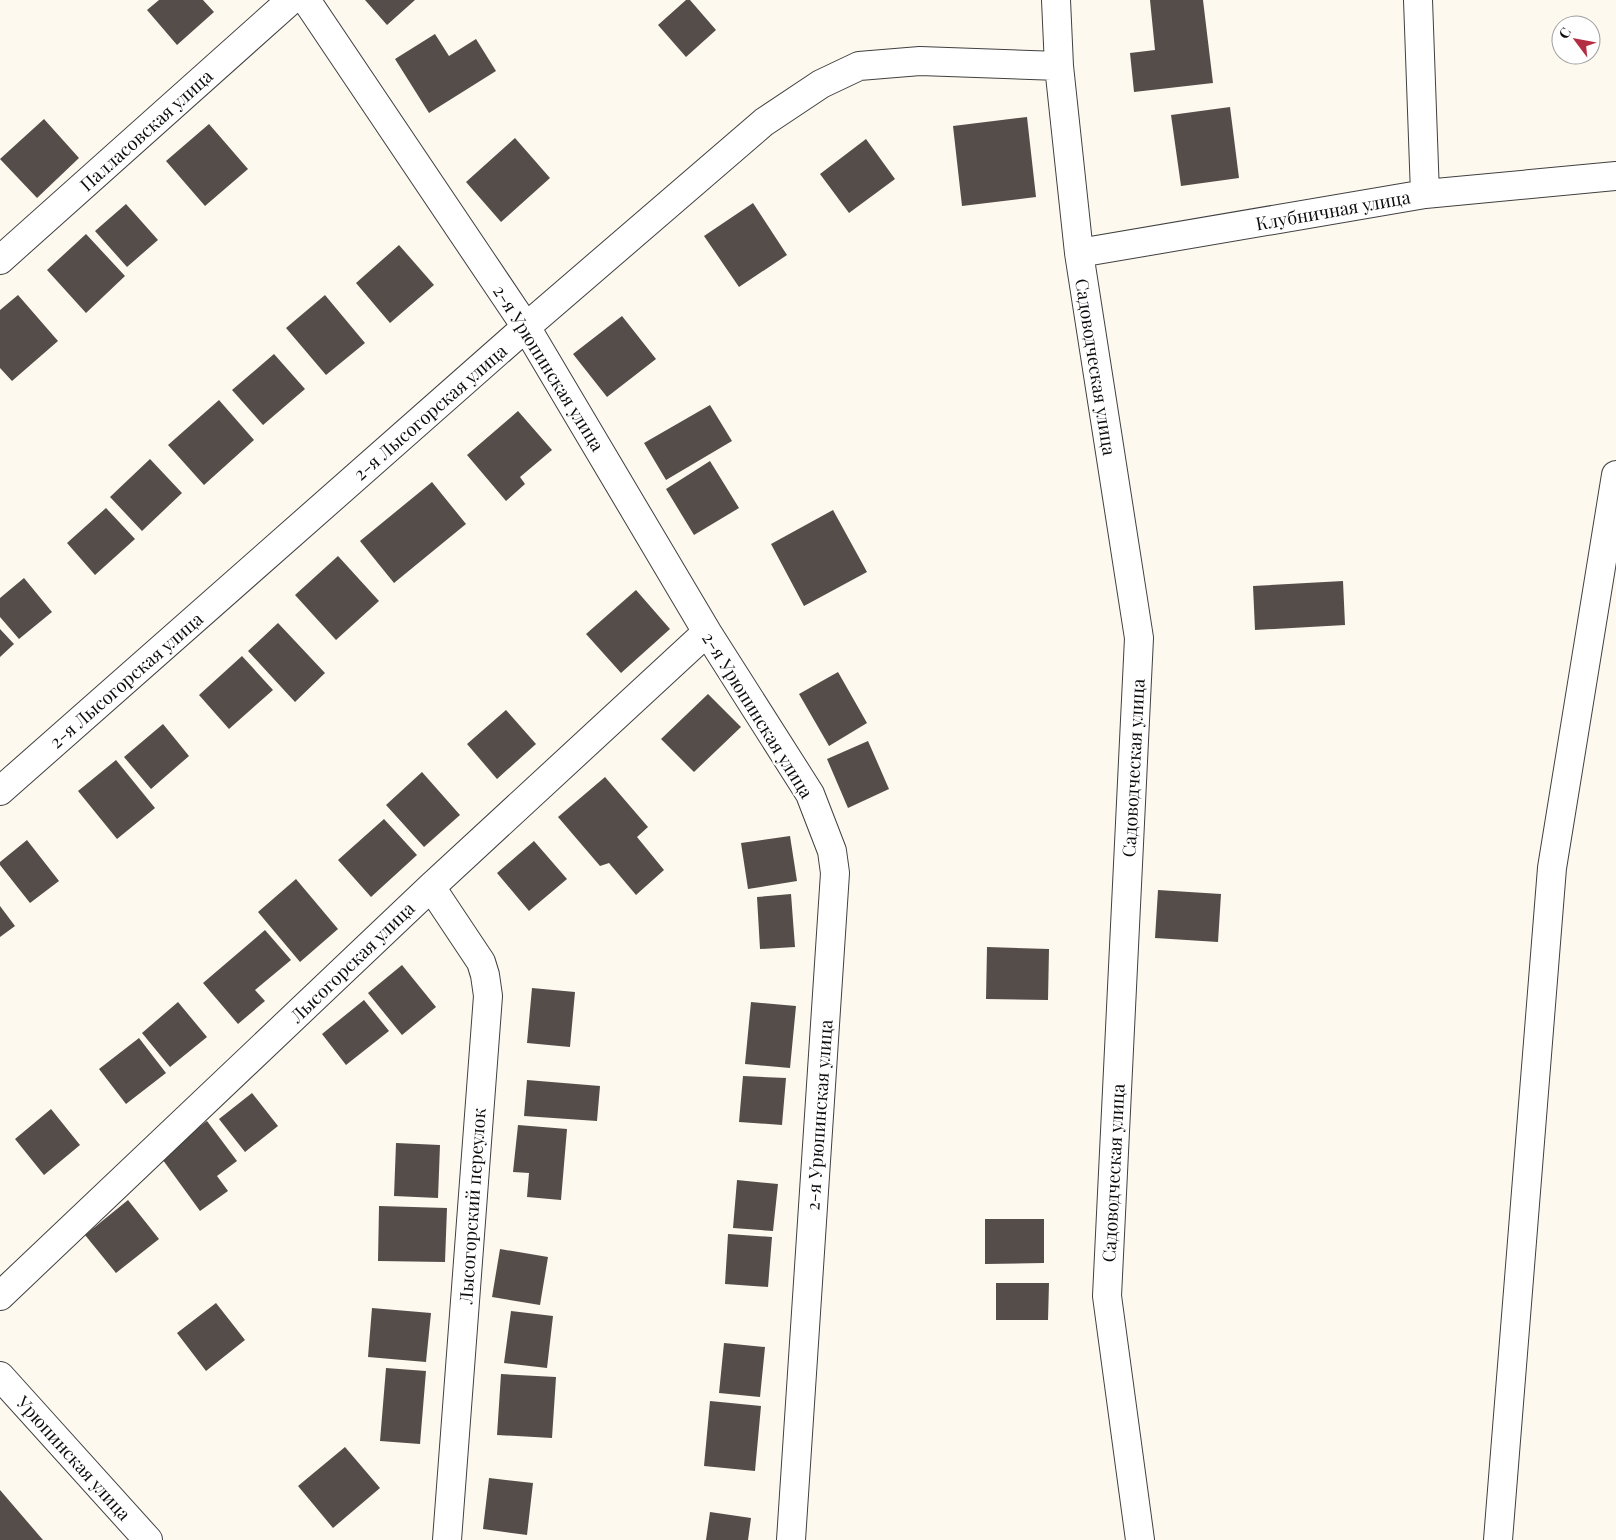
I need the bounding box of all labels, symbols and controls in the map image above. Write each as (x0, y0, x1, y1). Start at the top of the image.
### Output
north arrow (1551, 15, 1601, 65)
text: С (1554, 24, 1575, 42)
street label: Палласовская улица (74, 64, 218, 196)
street label: Клубничная улица (1254, 185, 1412, 235)
street label: Садоводческая улица (1070, 277, 1122, 457)
street label: 2-я Урюпинская улица (488, 280, 610, 456)
street label: 2-я Лысогорская улица (348, 339, 512, 485)
street label: 2-я Лысогорская улица (44, 607, 208, 753)
street label: 2-я Урюпинская улица (697, 627, 819, 803)
street label: Садоводческая улица (1116, 678, 1150, 858)
street label: Лысогорская улица (284, 896, 419, 1028)
street label: 2-я Урюпинская улица (800, 1019, 838, 1211)
street label: Садоводческая улица (1096, 1083, 1130, 1263)
street label: Лысогорский переулок (453, 1107, 491, 1306)
street label: Урюпинская улица (11, 1390, 136, 1525)

